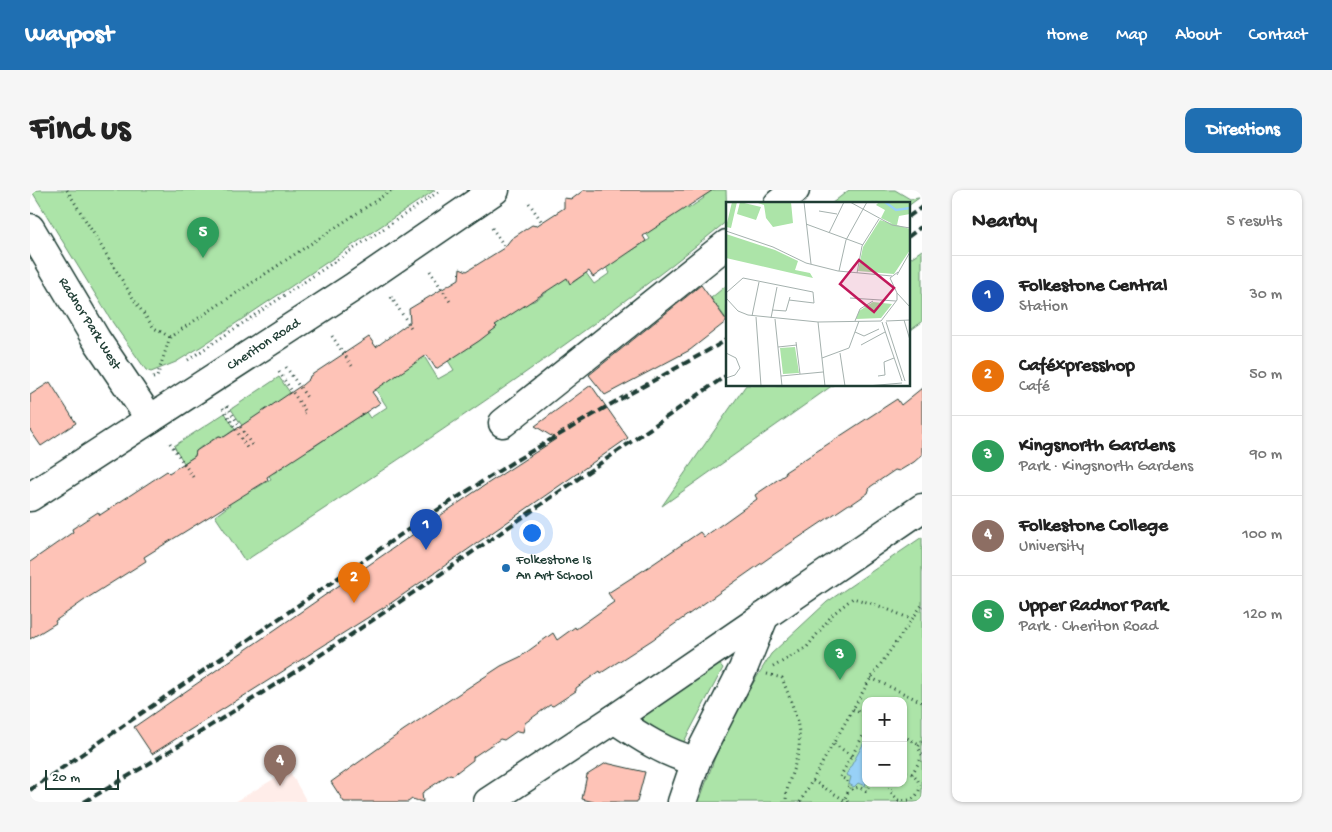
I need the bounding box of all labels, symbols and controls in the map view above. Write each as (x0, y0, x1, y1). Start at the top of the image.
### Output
text: Waypost (25, 21, 113, 50)
text: Home (1046, 25, 1088, 46)
text: Map (1116, 25, 1147, 46)
text: About (1175, 25, 1221, 46)
text: Contact (1249, 25, 1307, 46)
button: Directions (1185, 108, 1302, 153)
text: Find us (30, 110, 130, 151)
inset map (726, 202, 909, 386)
text: Nearby (972, 210, 1037, 235)
text: 5 results (1227, 213, 1282, 232)
pin: 5 (187, 217, 219, 258)
street label: Radnor Park West (54, 275, 125, 374)
text: Folkestone Central (1019, 275, 1167, 298)
text: 1 (985, 286, 991, 305)
text: 30 m (1249, 286, 1282, 305)
text: Station (1019, 298, 1068, 317)
street label: Cheriton Road (224, 314, 305, 375)
text: Caféxpresshop (1019, 355, 1135, 378)
text: 2 (984, 366, 992, 385)
text: 50 m (1249, 366, 1282, 385)
text: Café (1019, 378, 1050, 397)
text: Kingsnorth Gardens (1019, 435, 1175, 458)
text: 3 (984, 446, 992, 465)
text: 90 m (1250, 446, 1282, 465)
text: Park · Kingsnorth Gardens (1019, 458, 1193, 477)
pin: 1 (410, 509, 442, 550)
text: Folkestone College (1019, 515, 1168, 538)
your location (519, 520, 545, 546)
text: 4 (984, 526, 992, 545)
text: 100 m (1242, 526, 1282, 545)
text: University (1019, 538, 1084, 557)
place label: Folkestone Is An Art School (515, 552, 593, 585)
pin: 2 (338, 562, 370, 603)
marker: Folkestone Is An Art School (500, 562, 512, 574)
text: Upper Radnor Park (1019, 595, 1168, 618)
text: 5 (984, 606, 992, 625)
text: 120 m (1243, 606, 1282, 625)
text: Park · Cheriton Road (1019, 618, 1158, 637)
pin: 3 (824, 639, 856, 680)
map controls (862, 697, 907, 787)
button: + (862, 697, 907, 742)
button: − (862, 742, 907, 787)
pin: 4 (264, 745, 296, 786)
scale bar (45, 767, 119, 790)
text: 20 m (52, 770, 80, 787)

